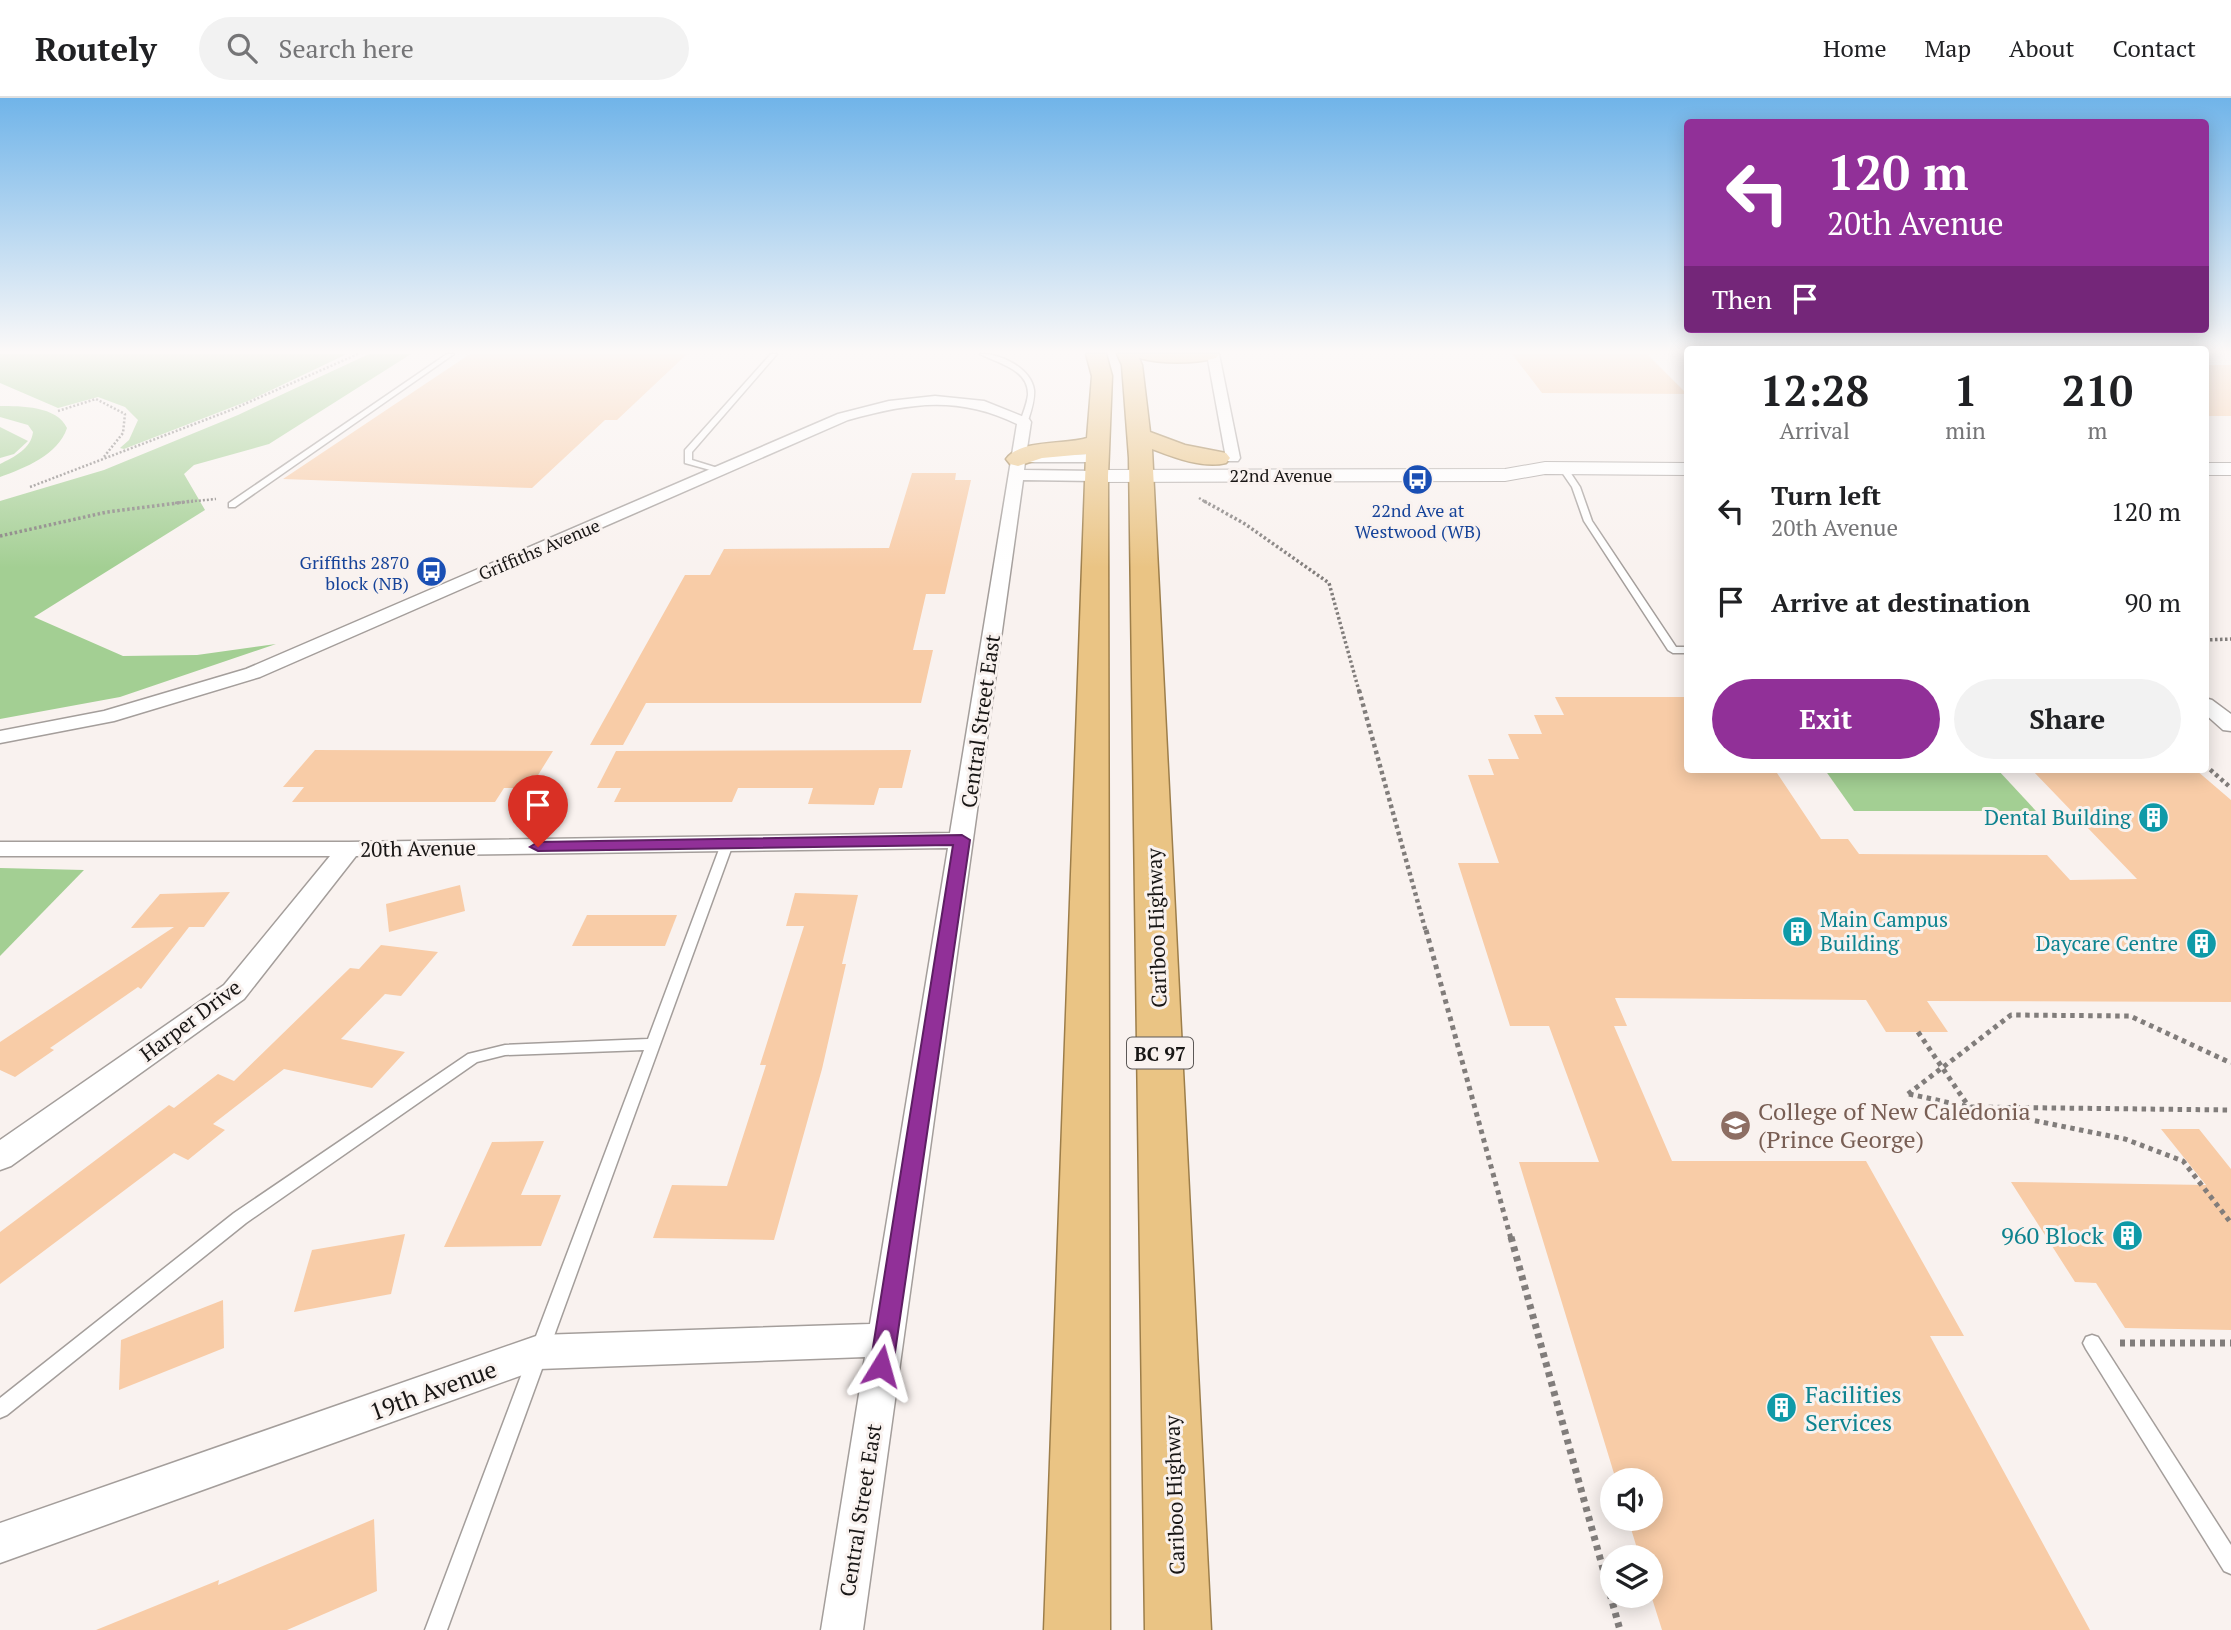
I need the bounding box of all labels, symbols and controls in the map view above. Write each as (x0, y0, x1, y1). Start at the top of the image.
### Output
search box (199, 17, 689, 80)
text: Routely (35, 27, 157, 70)
icon: search (223, 29, 261, 67)
text: Search here (279, 31, 414, 65)
text: Home (1823, 32, 1887, 64)
text: Map (1925, 32, 1971, 64)
text: About (2009, 32, 2075, 64)
text: Contact (2113, 32, 2196, 64)
text: 120 m (1827, 139, 1969, 204)
icon: left (1712, 147, 1803, 238)
text: 20th Avenue (1827, 202, 2004, 244)
icon: arrive (1786, 280, 1824, 318)
text: Then (1712, 282, 1772, 316)
text: 12:28 (1760, 362, 1869, 418)
text: 1 (1954, 362, 1977, 418)
text: 210 (2062, 362, 2133, 418)
text: Arrival (1779, 415, 1850, 446)
text: min (1945, 415, 1986, 446)
text: m (2087, 415, 2107, 446)
bus stop icon: 22nd Ave at Westwood (WB) (1401, 462, 1435, 496)
street label: 22nd Avenue (1230, 463, 1332, 487)
text: Turn left (1771, 478, 1881, 512)
icon: left (1712, 492, 1750, 530)
text: 120 m (2111, 494, 2181, 528)
place label: 22nd Ave at Westwood (WB) (1355, 498, 1481, 543)
text: 20th Avenue (1771, 512, 1898, 543)
street label: Griffiths Avenue (475, 513, 603, 585)
place label: Griffiths 2870 block (NB) (300, 550, 409, 595)
bus stop icon: Griffiths 2870 block (NB) (415, 555, 449, 589)
icon: arrive (1712, 583, 1750, 621)
text: Arrive at destination (1771, 585, 2030, 619)
text: 90 m (2125, 585, 2181, 619)
street label: Central Street East (954, 632, 1006, 809)
button: Exit (1712, 679, 1940, 759)
button: Share (1954, 679, 2181, 759)
pin (508, 775, 568, 847)
icon: arrive (519, 786, 557, 824)
building icon: Dental Building (2137, 800, 2171, 834)
place label: Dental Building (1984, 803, 2132, 831)
street label: 20th Avenue (360, 833, 476, 863)
street label: Cariboo Highway (1139, 847, 1173, 1008)
place label: Main Campus Building (1820, 905, 1948, 957)
building icon: Main Campus Building (1780, 914, 1814, 948)
building icon: Daycare Centre (2184, 926, 2218, 960)
place label: Daycare Centre (2036, 929, 2178, 957)
street label: Harper Drive (134, 973, 246, 1067)
road number: BC 97 (1127, 1037, 1193, 1068)
place label: College of New Caledonia (Prince George) (1758, 1095, 2031, 1155)
school or university icon: College of New Caledonia (Prince George) (1718, 1108, 1752, 1142)
building icon: 960 Block (2110, 1218, 2144, 1252)
place label: 960 Block (2001, 1219, 2105, 1251)
position arrow (844, 1329, 918, 1403)
street label: 19th Avenue (365, 1352, 501, 1428)
place label: Facilities Services (1805, 1378, 1902, 1438)
building icon: Facilities Services (1765, 1391, 1799, 1425)
street label: Cariboo Highway (1157, 1414, 1191, 1575)
street label: Central Street East (833, 1421, 888, 1599)
map controls (1600, 1468, 1663, 1608)
button: sound (1600, 1468, 1663, 1531)
button: layers (1600, 1545, 1663, 1608)

